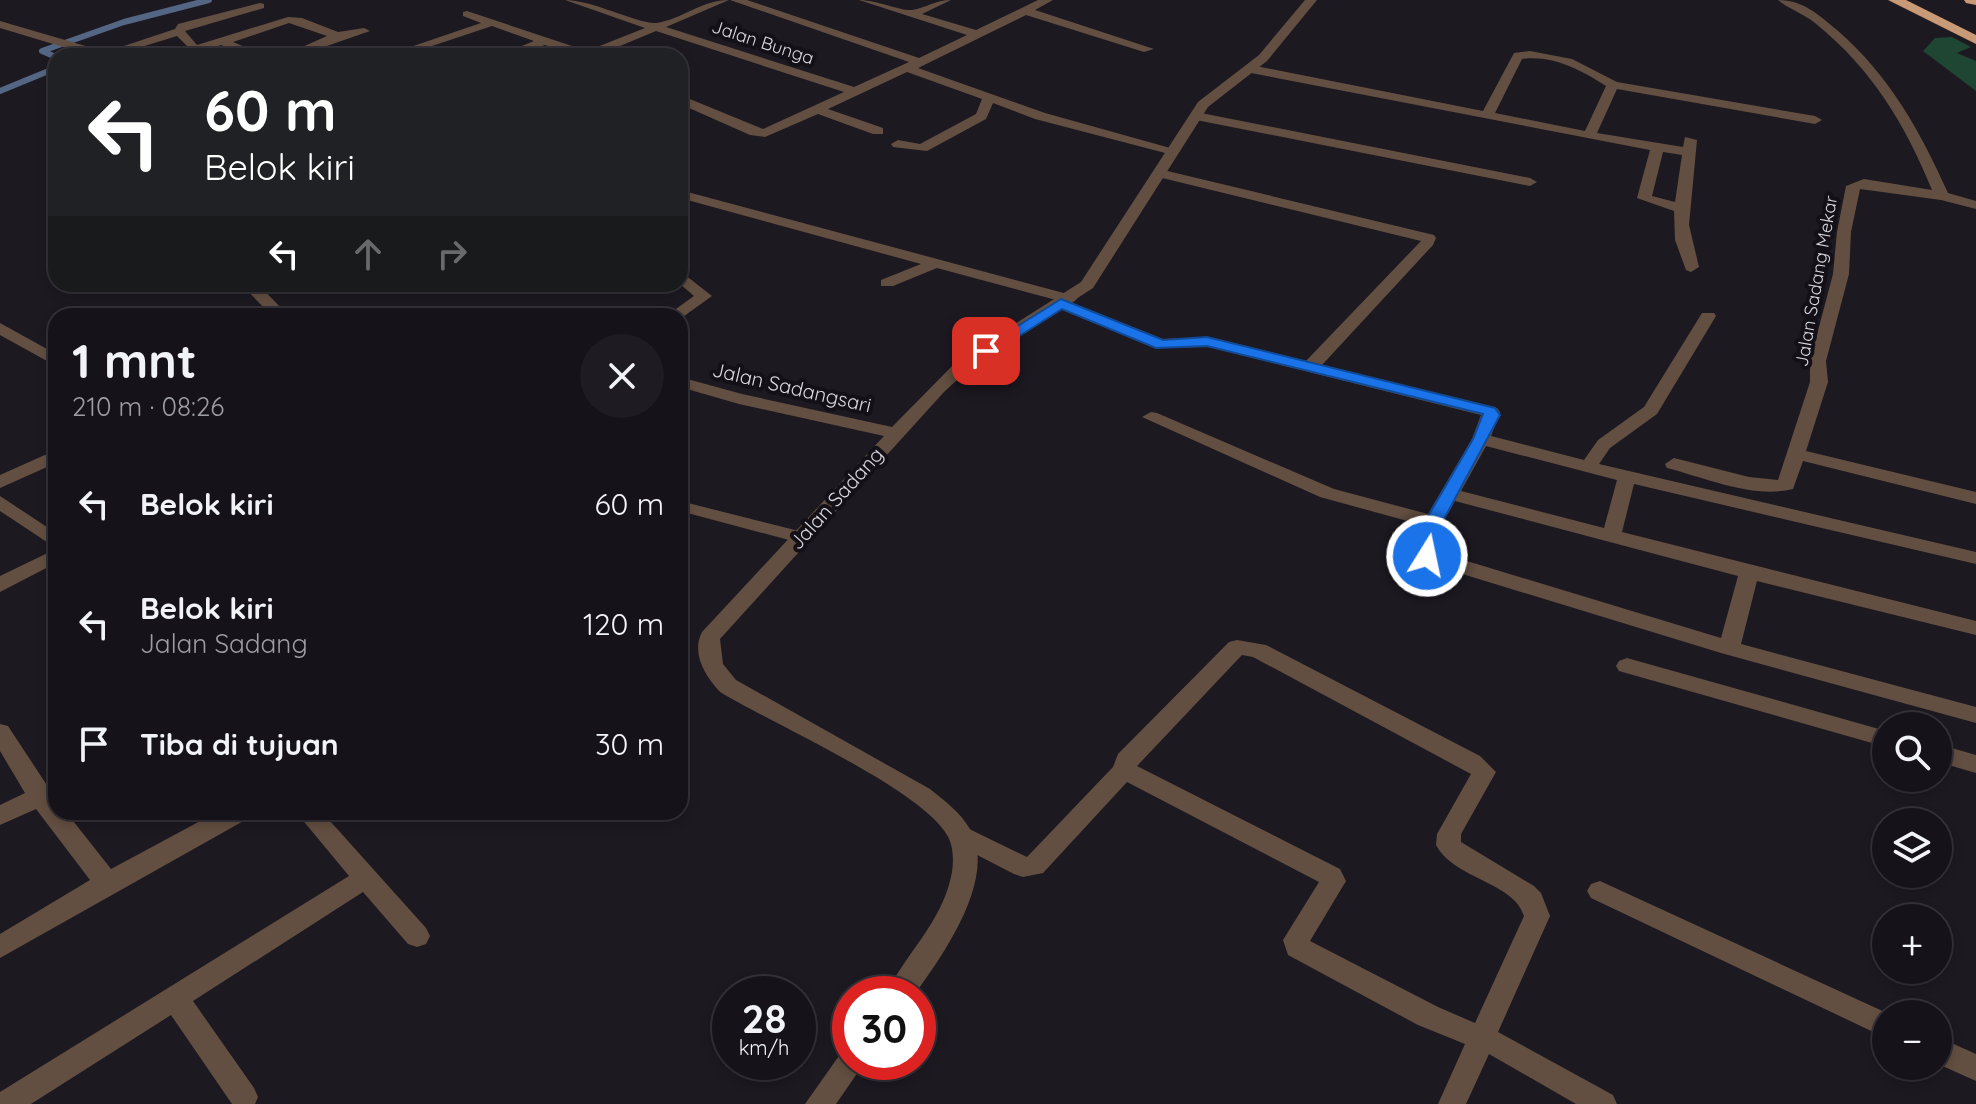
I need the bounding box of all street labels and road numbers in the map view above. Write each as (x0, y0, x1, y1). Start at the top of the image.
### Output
street label: Jalan Bunga (709, 15, 817, 69)
street label: Jalan Sadang Mekar (1790, 194, 1842, 368)
street label: Jalan Sadangsari (710, 357, 874, 417)
street label: Jalan Sadang (784, 442, 888, 554)

